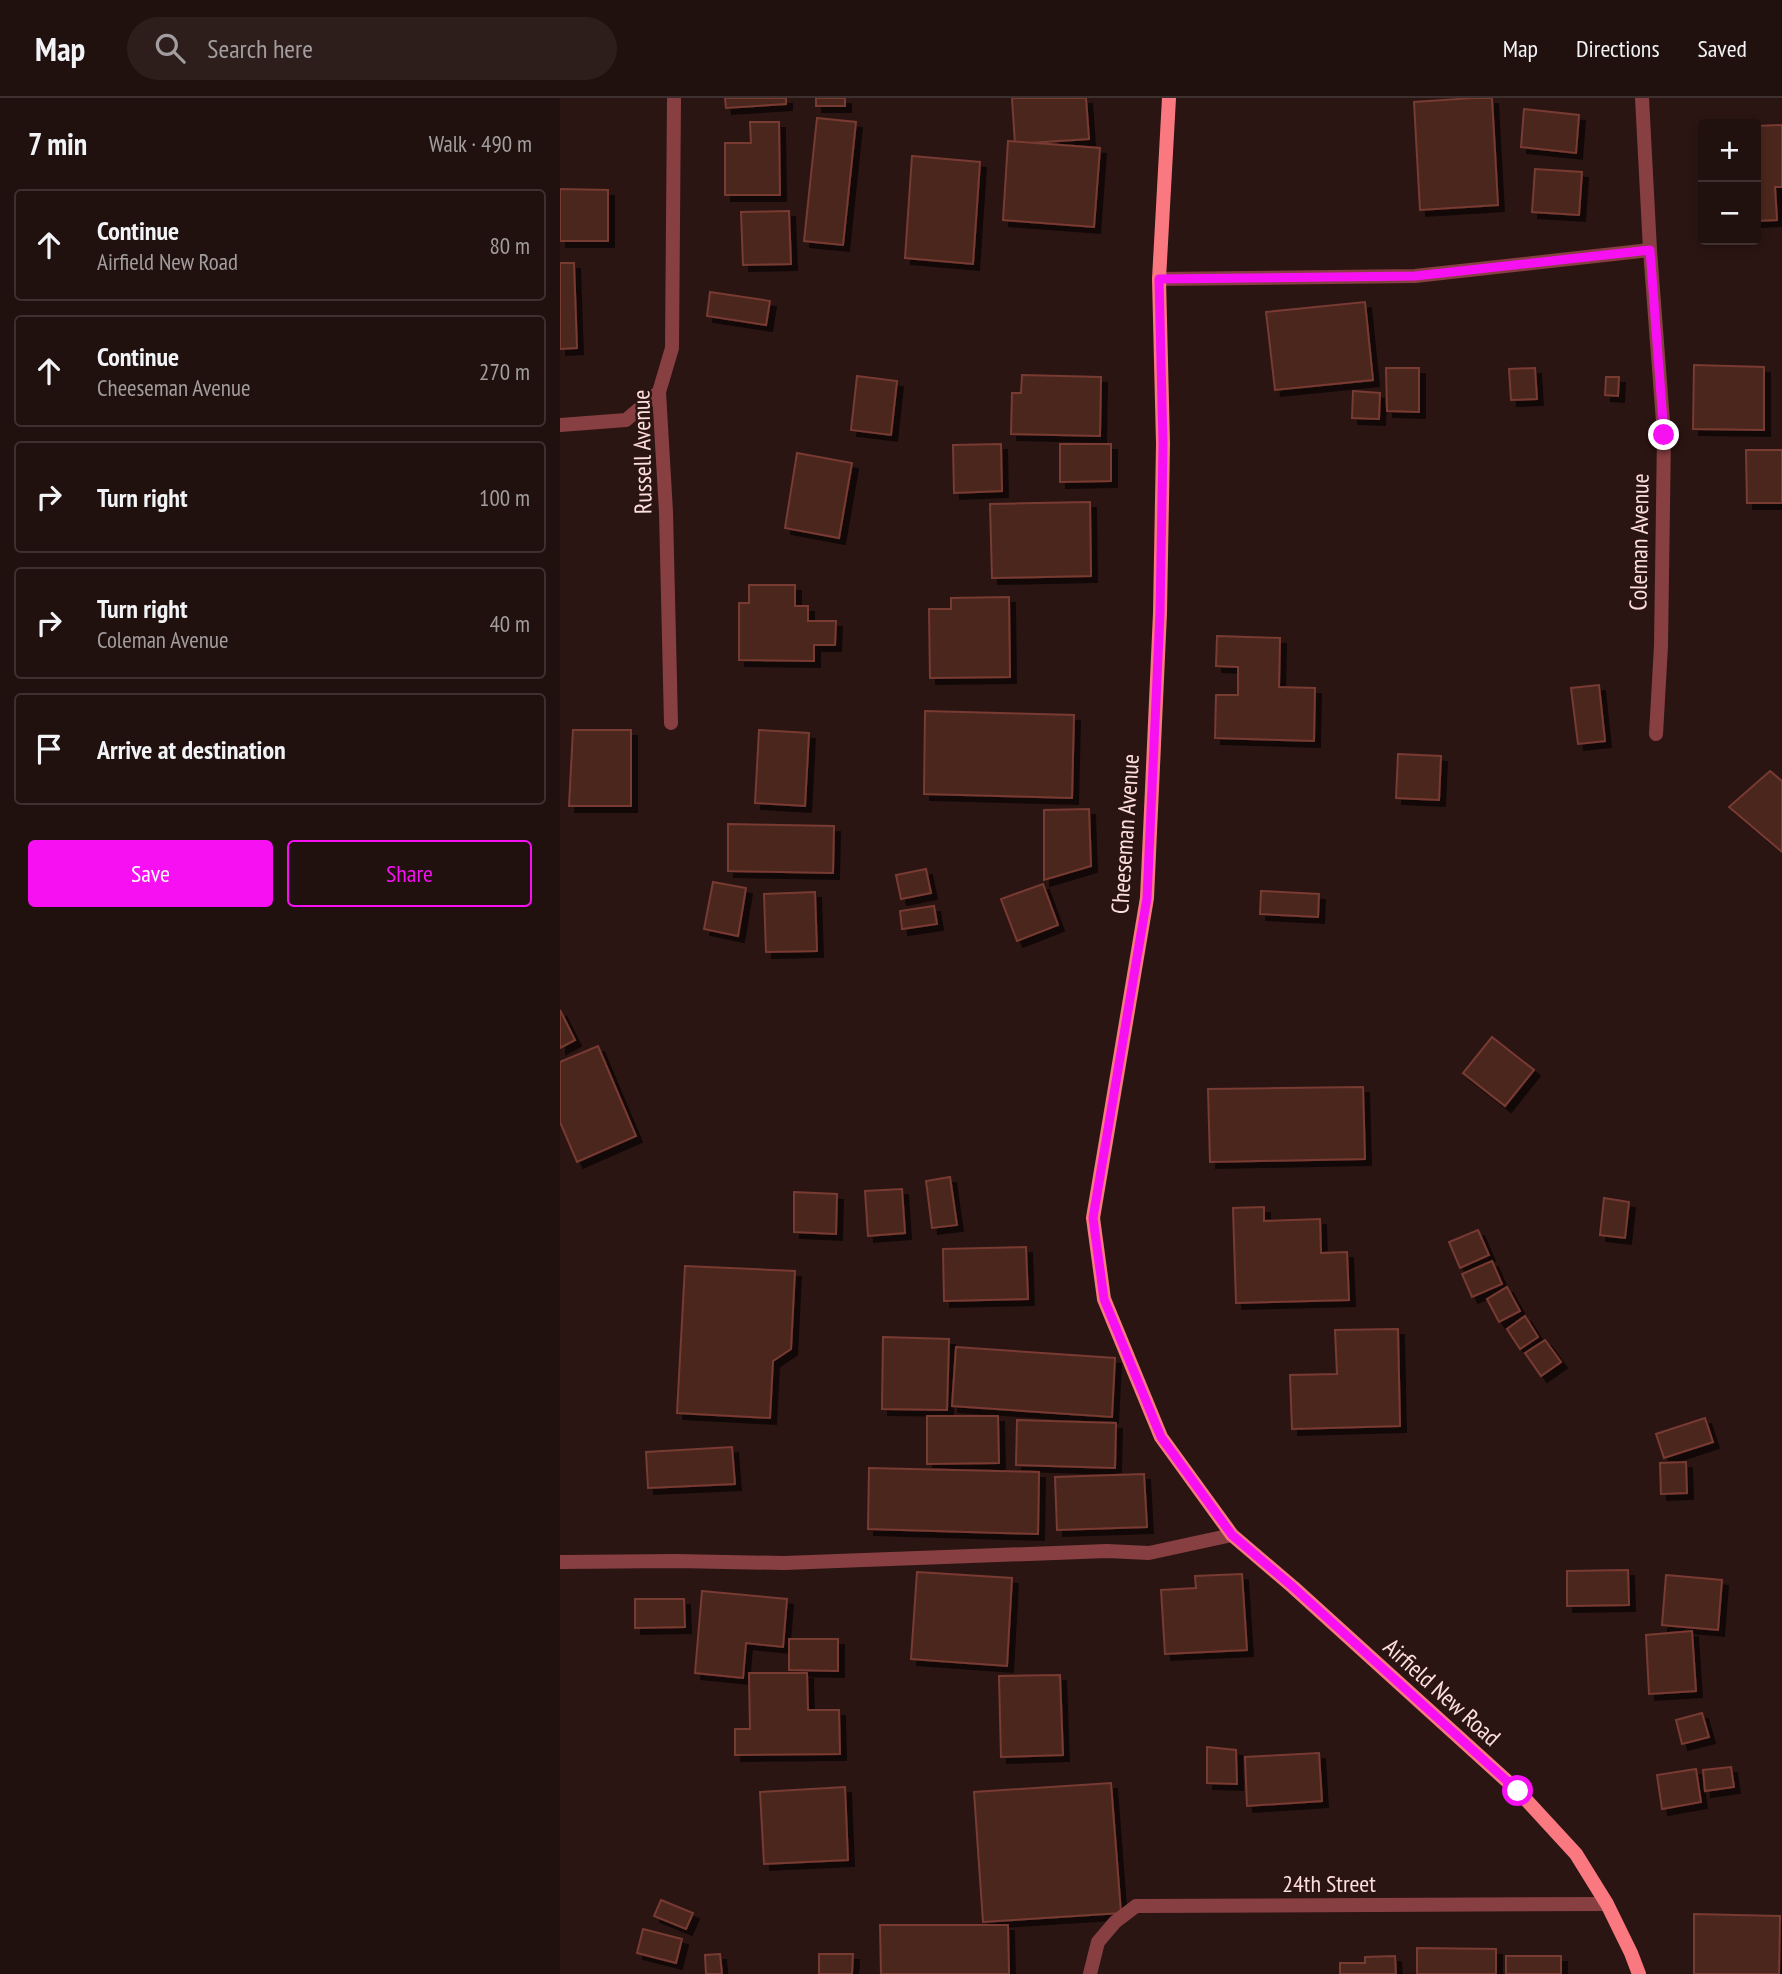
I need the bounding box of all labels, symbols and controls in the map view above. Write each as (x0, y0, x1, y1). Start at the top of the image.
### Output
search box (127, 17, 617, 80)
text: Map (35, 27, 85, 70)
icon: search (151, 29, 189, 67)
text: Search here (207, 32, 313, 65)
text: Map (1503, 33, 1538, 64)
text: Directions (1576, 33, 1660, 64)
text: Saved (1698, 33, 1747, 64)
map controls (1698, 119, 1761, 245)
button: + (1698, 119, 1761, 182)
text: 7 min (28, 124, 87, 163)
text: Walk · 490 m (429, 129, 532, 158)
button: − (1698, 182, 1761, 245)
text: Continue (97, 214, 179, 247)
icon: ahead (30, 226, 68, 264)
text: 80 m (489, 231, 530, 260)
text: Airfield New Road (97, 247, 238, 276)
text: Continue (97, 340, 179, 373)
icon: ahead (30, 352, 68, 390)
text: 270 m (479, 357, 530, 386)
text: Cheeseman Avenue (97, 373, 250, 402)
street label: Russell Avenue (625, 390, 659, 514)
route end (1648, 419, 1679, 450)
street label: Coleman Avenue (1622, 473, 1656, 611)
icon: right (30, 478, 68, 516)
text: Turn right (97, 481, 188, 514)
text: 100 m (479, 483, 530, 512)
text: Turn right (97, 592, 188, 625)
icon: right (30, 604, 68, 642)
text: 40 m (489, 609, 530, 638)
text: Coleman Avenue (97, 625, 228, 654)
icon: arrive (30, 730, 68, 768)
text: Arrive at destination (97, 733, 286, 766)
street label: Cheeseman Avenue (1104, 753, 1146, 915)
button: Save (28, 840, 273, 907)
button: Share (287, 840, 532, 907)
street label: Airfield New Road (1377, 1631, 1507, 1753)
route start (1502, 1775, 1533, 1806)
street label: 24th Street (1282, 1868, 1376, 1899)

